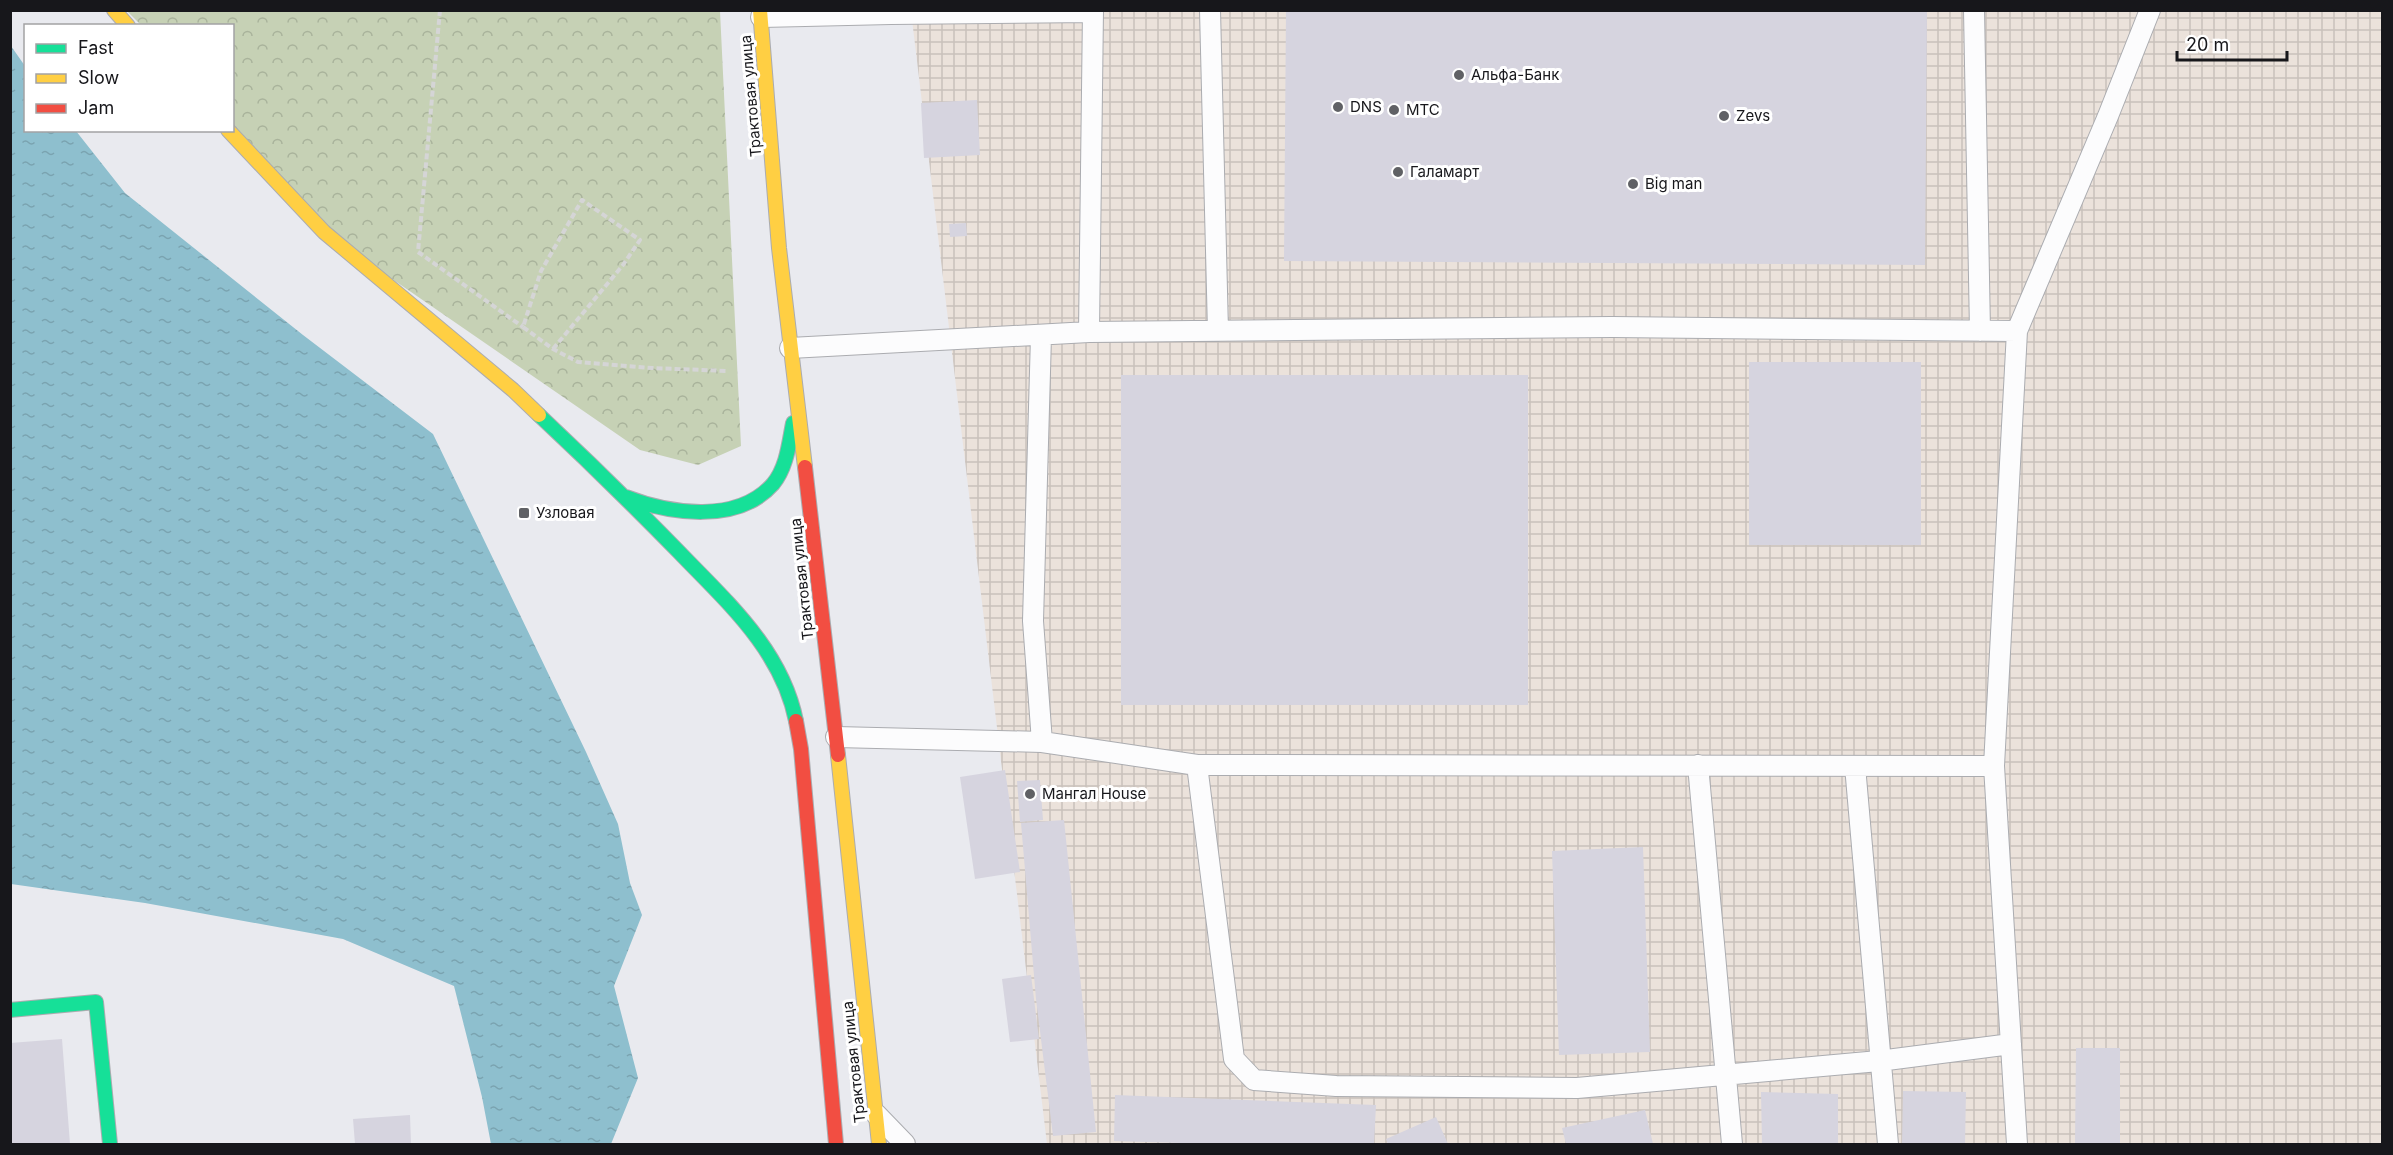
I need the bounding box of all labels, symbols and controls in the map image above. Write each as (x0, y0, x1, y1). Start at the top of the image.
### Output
legend (24, 24, 234, 132)
scale bar (2177, 24, 2286, 62)
street label: Трактовая улица (736, 34, 765, 158)
text: 20 m (2186, 34, 2229, 55)
text: Fast (78, 37, 114, 58)
place label: Альфа-Банк (1471, 65, 1559, 84)
text: Slow (78, 67, 119, 88)
marker: Альфа-Банк (1452, 68, 1466, 82)
text: Jam (78, 97, 114, 118)
place label: DNS (1350, 97, 1382, 116)
marker: DNS (1331, 100, 1345, 114)
place label: МТС (1406, 100, 1440, 119)
marker: МТС (1387, 103, 1401, 117)
place label: Zevs (1736, 106, 1770, 125)
marker: Zevs (1717, 109, 1731, 123)
place label: Галамарт (1410, 162, 1479, 181)
marker: Галамарт (1391, 165, 1405, 179)
place label: Big man (1645, 174, 1702, 193)
marker: Big man (1626, 177, 1640, 191)
place label: Узловая (536, 503, 595, 522)
marker: Узловая (517, 506, 531, 520)
street label: Трактовая улица (786, 517, 817, 641)
place label: Мангал House (1042, 784, 1146, 803)
marker: Мангал House (1023, 787, 1037, 801)
street label: Трактовая улица (838, 1000, 869, 1124)

